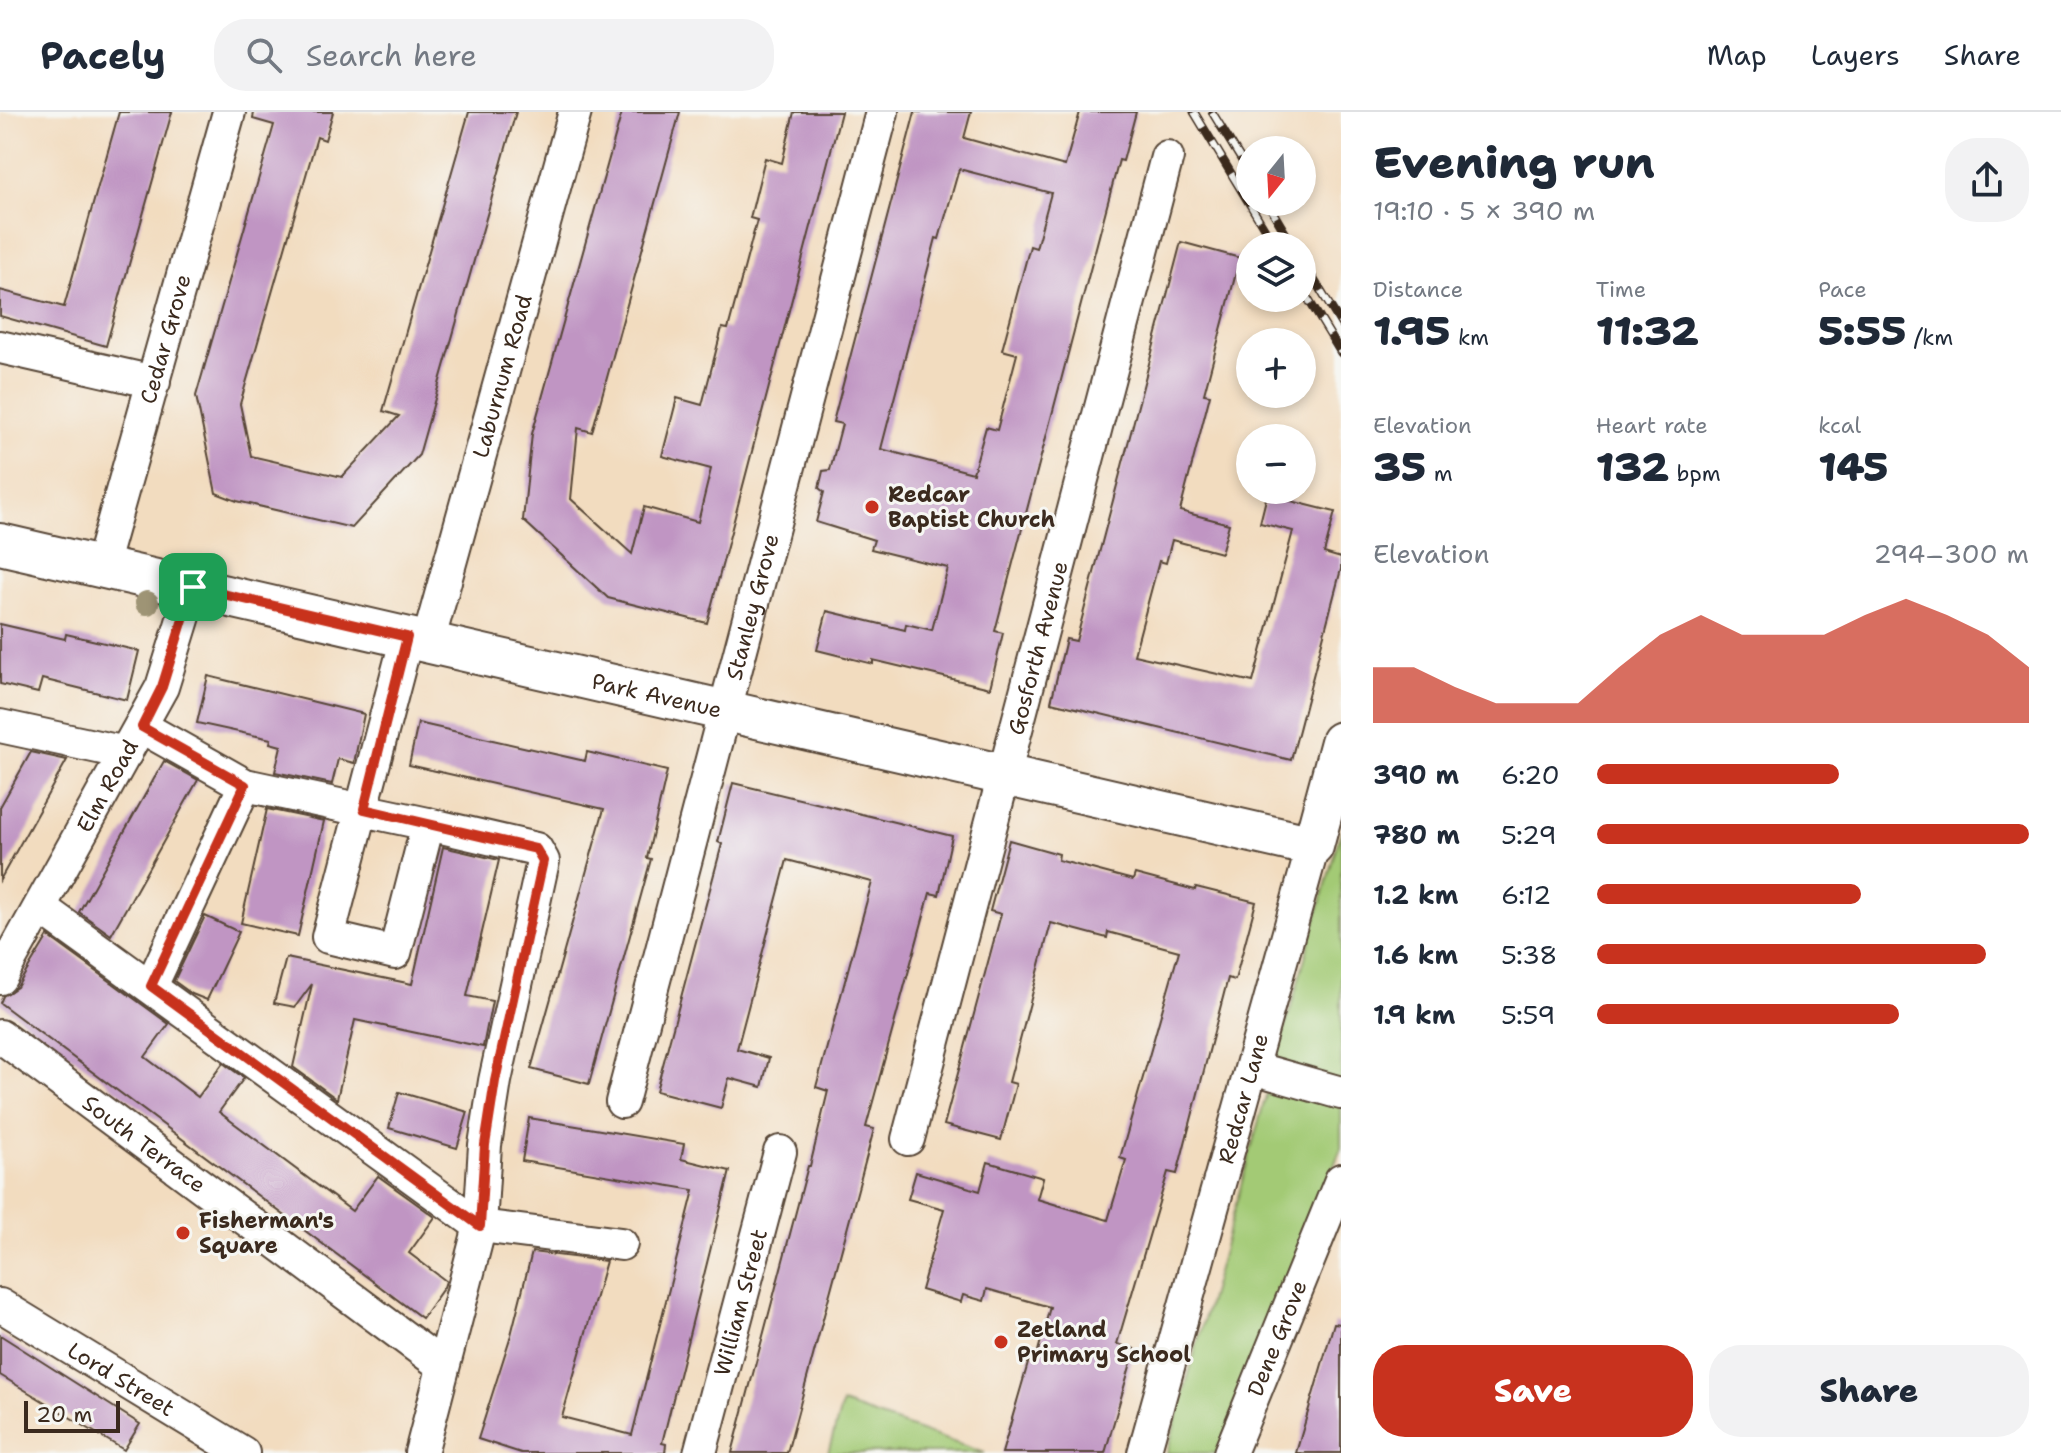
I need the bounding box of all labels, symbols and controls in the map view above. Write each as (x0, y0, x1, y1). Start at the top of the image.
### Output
search box (214, 19, 774, 91)
text: Pacely (40, 30, 166, 81)
icon: search (242, 33, 286, 77)
text: Search here (306, 35, 477, 76)
text: Map (1707, 36, 1767, 74)
text: Layers (1811, 36, 1900, 74)
text: Share (1944, 36, 2021, 74)
text: Evening run (1373, 133, 1655, 192)
north arrow (1236, 136, 1316, 216)
map controls (1236, 136, 1316, 504)
button: share (1945, 138, 2029, 222)
text: 19:10 · 5 × 390 m (1373, 193, 1595, 228)
button: layers (1236, 232, 1316, 312)
street label: Cedar Grove (133, 271, 197, 407)
text: Distance (1373, 275, 1463, 304)
text: Time (1596, 275, 1646, 304)
text: Pace (1818, 275, 1867, 304)
street label: Laburnum Road (465, 291, 538, 461)
text: 1.95 (1373, 304, 1450, 358)
text: 11:32 (1596, 304, 1699, 358)
text: 5:55 (1818, 304, 1906, 358)
text: km (1450, 323, 1489, 352)
text: /km (1906, 323, 1953, 352)
button: + (1236, 328, 1316, 408)
text: Elevation (1373, 411, 1471, 440)
text: Heart rate (1596, 411, 1708, 440)
text: kcal (1818, 411, 1861, 440)
button: − (1236, 424, 1316, 504)
text: 35 (1373, 440, 1426, 494)
text: 132 (1596, 440, 1669, 494)
text: 145 (1818, 440, 1888, 494)
text: m (1426, 459, 1453, 488)
text: bpm (1669, 459, 1721, 488)
place label: Redcar Baptist Church (888, 480, 1055, 534)
marker: Redcar Baptist Church (863, 498, 881, 516)
street label: Stanley Grove (719, 531, 785, 683)
text: Elevation (1373, 536, 1489, 571)
text: 294–300 m (1873, 536, 2029, 571)
pin (159, 553, 227, 621)
street label: Gosforth Avenue (1001, 558, 1074, 738)
icon: arrive (171, 565, 215, 609)
street label: Park Avenue (589, 666, 725, 724)
street label: Elm Road (70, 734, 144, 837)
text: 390 m (1373, 757, 1459, 792)
text: 6:20 (1501, 757, 1560, 792)
text: 780 m (1373, 817, 1460, 852)
text: 5:29 (1501, 817, 1557, 852)
text: 1.2 km (1373, 877, 1458, 912)
text: 6:12 (1501, 877, 1551, 912)
text: 1.6 km (1373, 937, 1458, 972)
text: 5:38 (1501, 937, 1557, 972)
text: 1.9 km (1373, 997, 1455, 1032)
text: 5:59 (1501, 997, 1555, 1032)
street label: Redcar Lane (1211, 1030, 1275, 1167)
street label: South Terrace (77, 1088, 212, 1199)
place label: Fisherman's Square (199, 1206, 334, 1260)
marker: Fisherman's Square (174, 1224, 192, 1242)
street label: William Street (707, 1226, 773, 1379)
street label: Dene Grove (1240, 1276, 1313, 1400)
place label: Zetland Primary School (1017, 1315, 1191, 1369)
marker: Zetland Primary School (992, 1333, 1010, 1351)
street label: Lord Street (62, 1335, 180, 1423)
button: Save (1373, 1345, 1693, 1437)
button: Share (1709, 1345, 2029, 1437)
scale bar (24, 1397, 120, 1433)
text: 20 m (36, 1400, 93, 1429)

